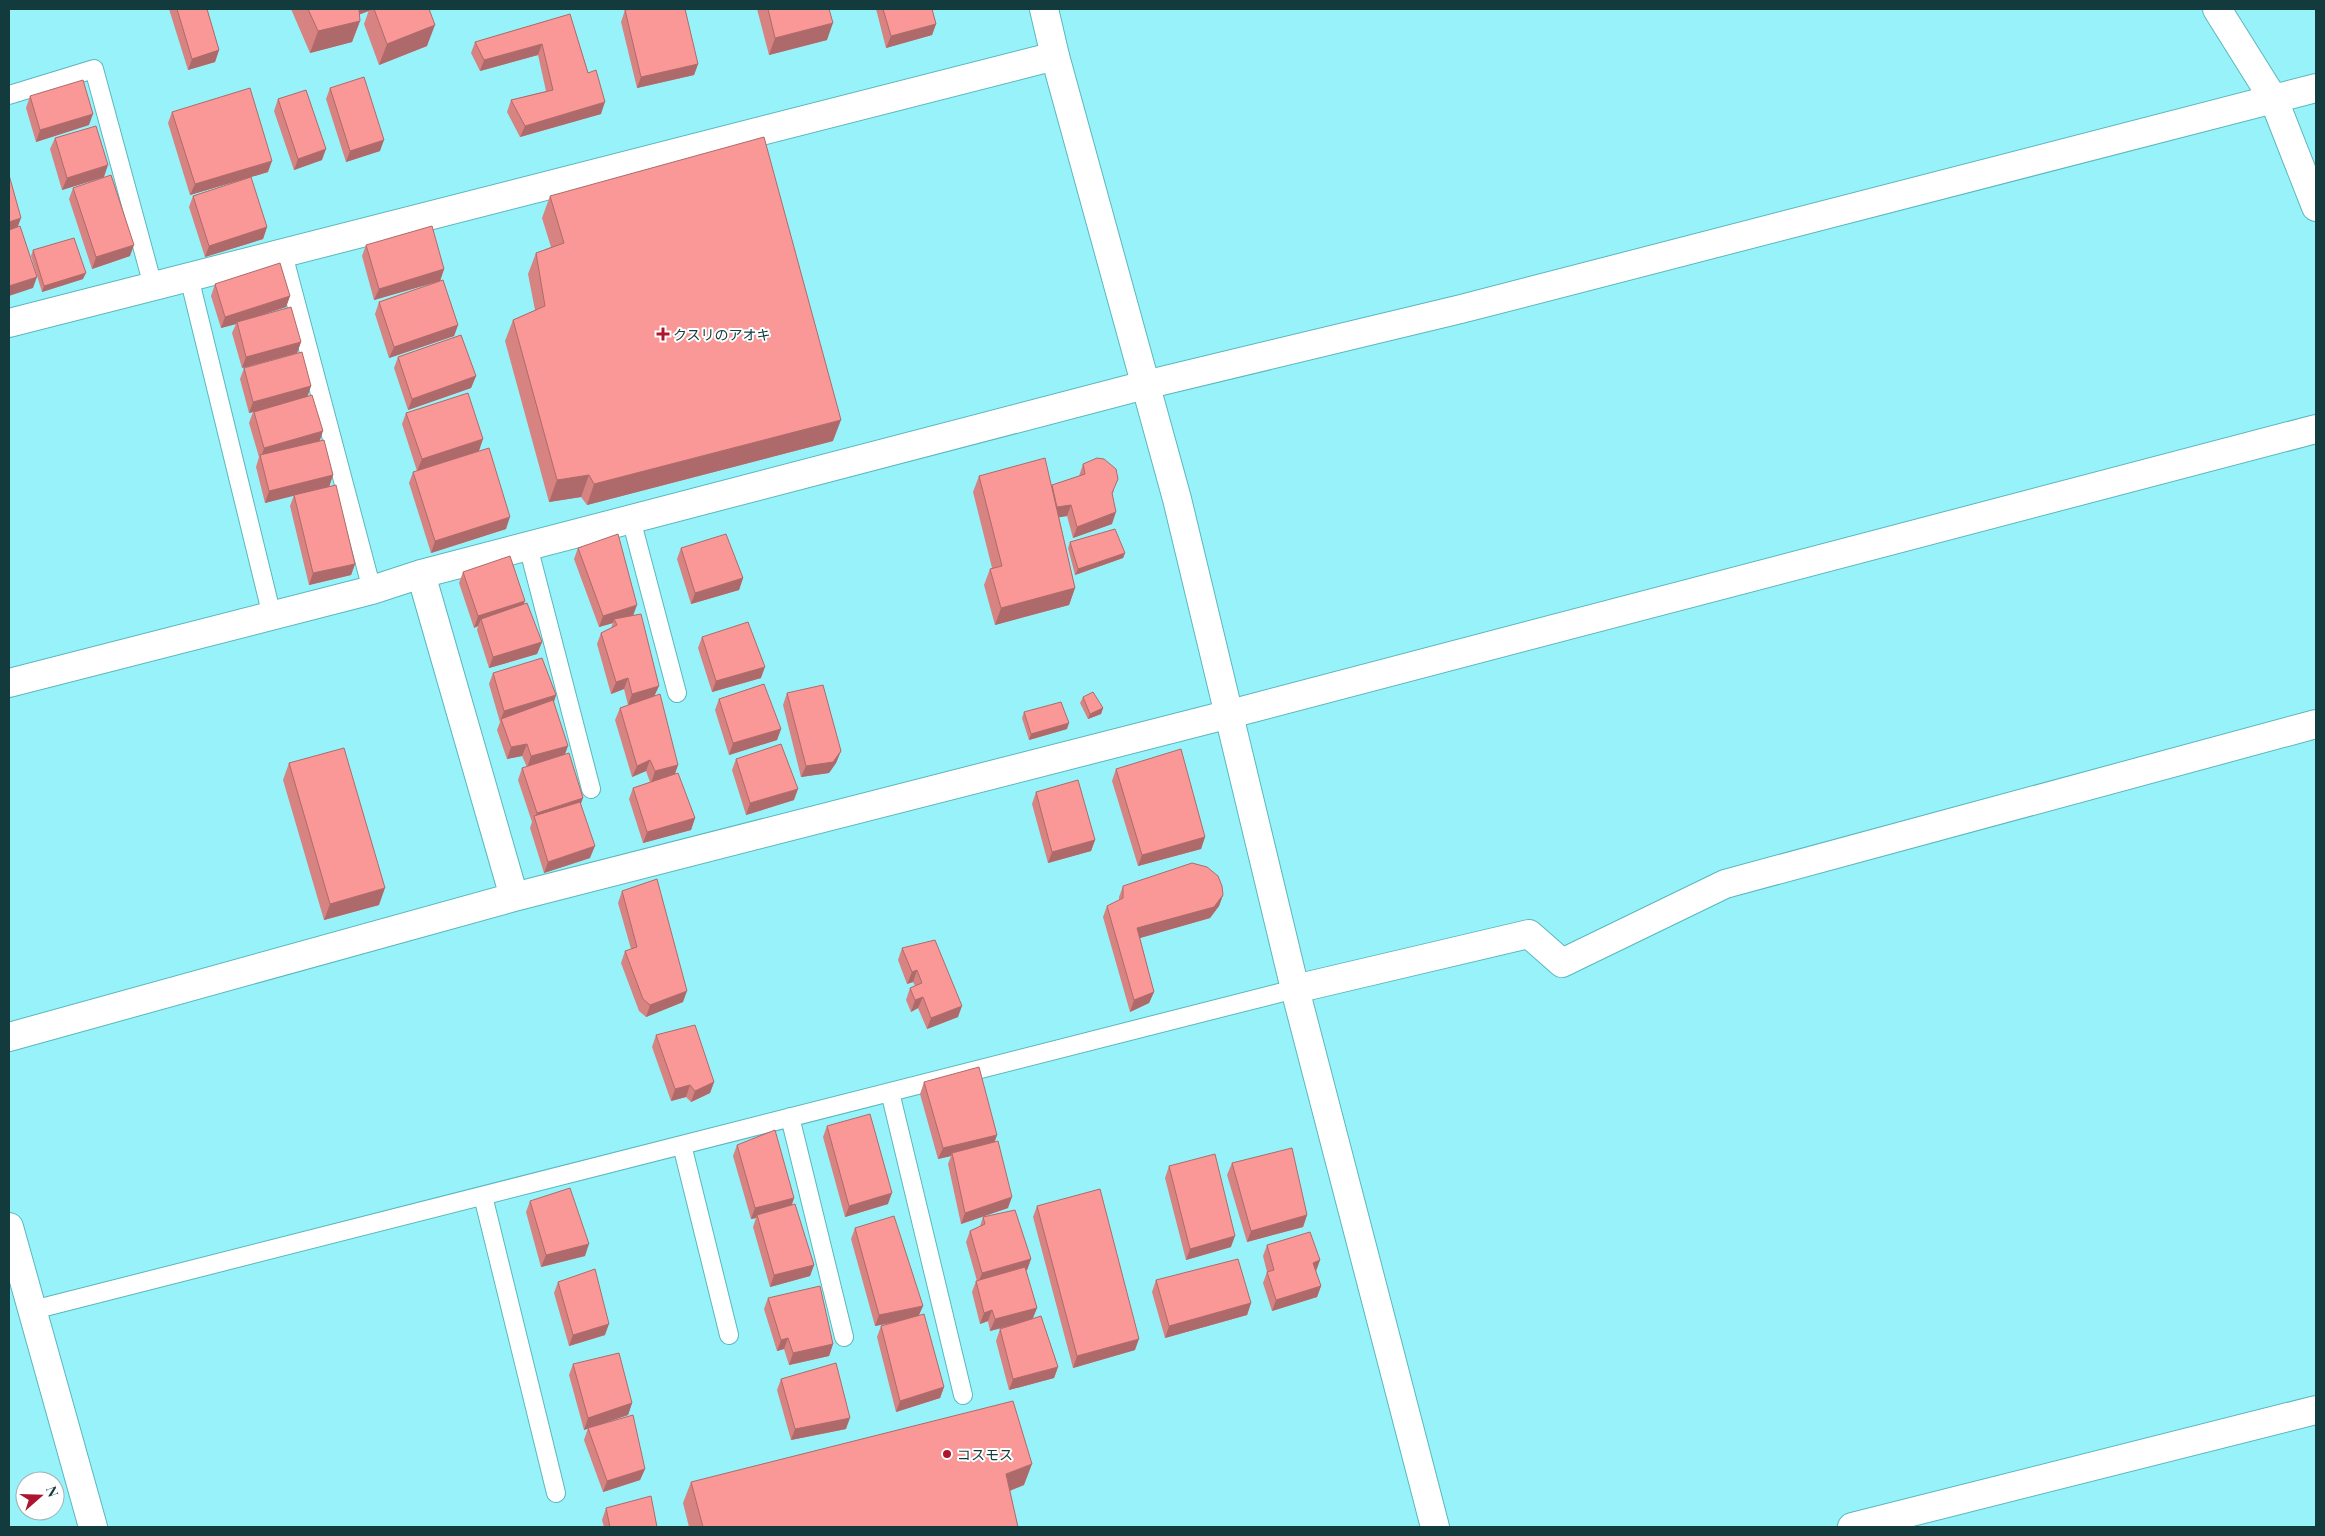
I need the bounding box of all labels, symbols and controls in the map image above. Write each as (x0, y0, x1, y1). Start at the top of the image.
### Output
place label: クスリのアオキ (673, 325, 771, 344)
marker: クスリのアオキ (657, 328, 669, 340)
place label: コスモス (957, 1445, 1013, 1464)
marker: コスモス (941, 1448, 953, 1460)
north arrow (15, 1471, 65, 1521)
text: N (42, 1483, 63, 1499)

